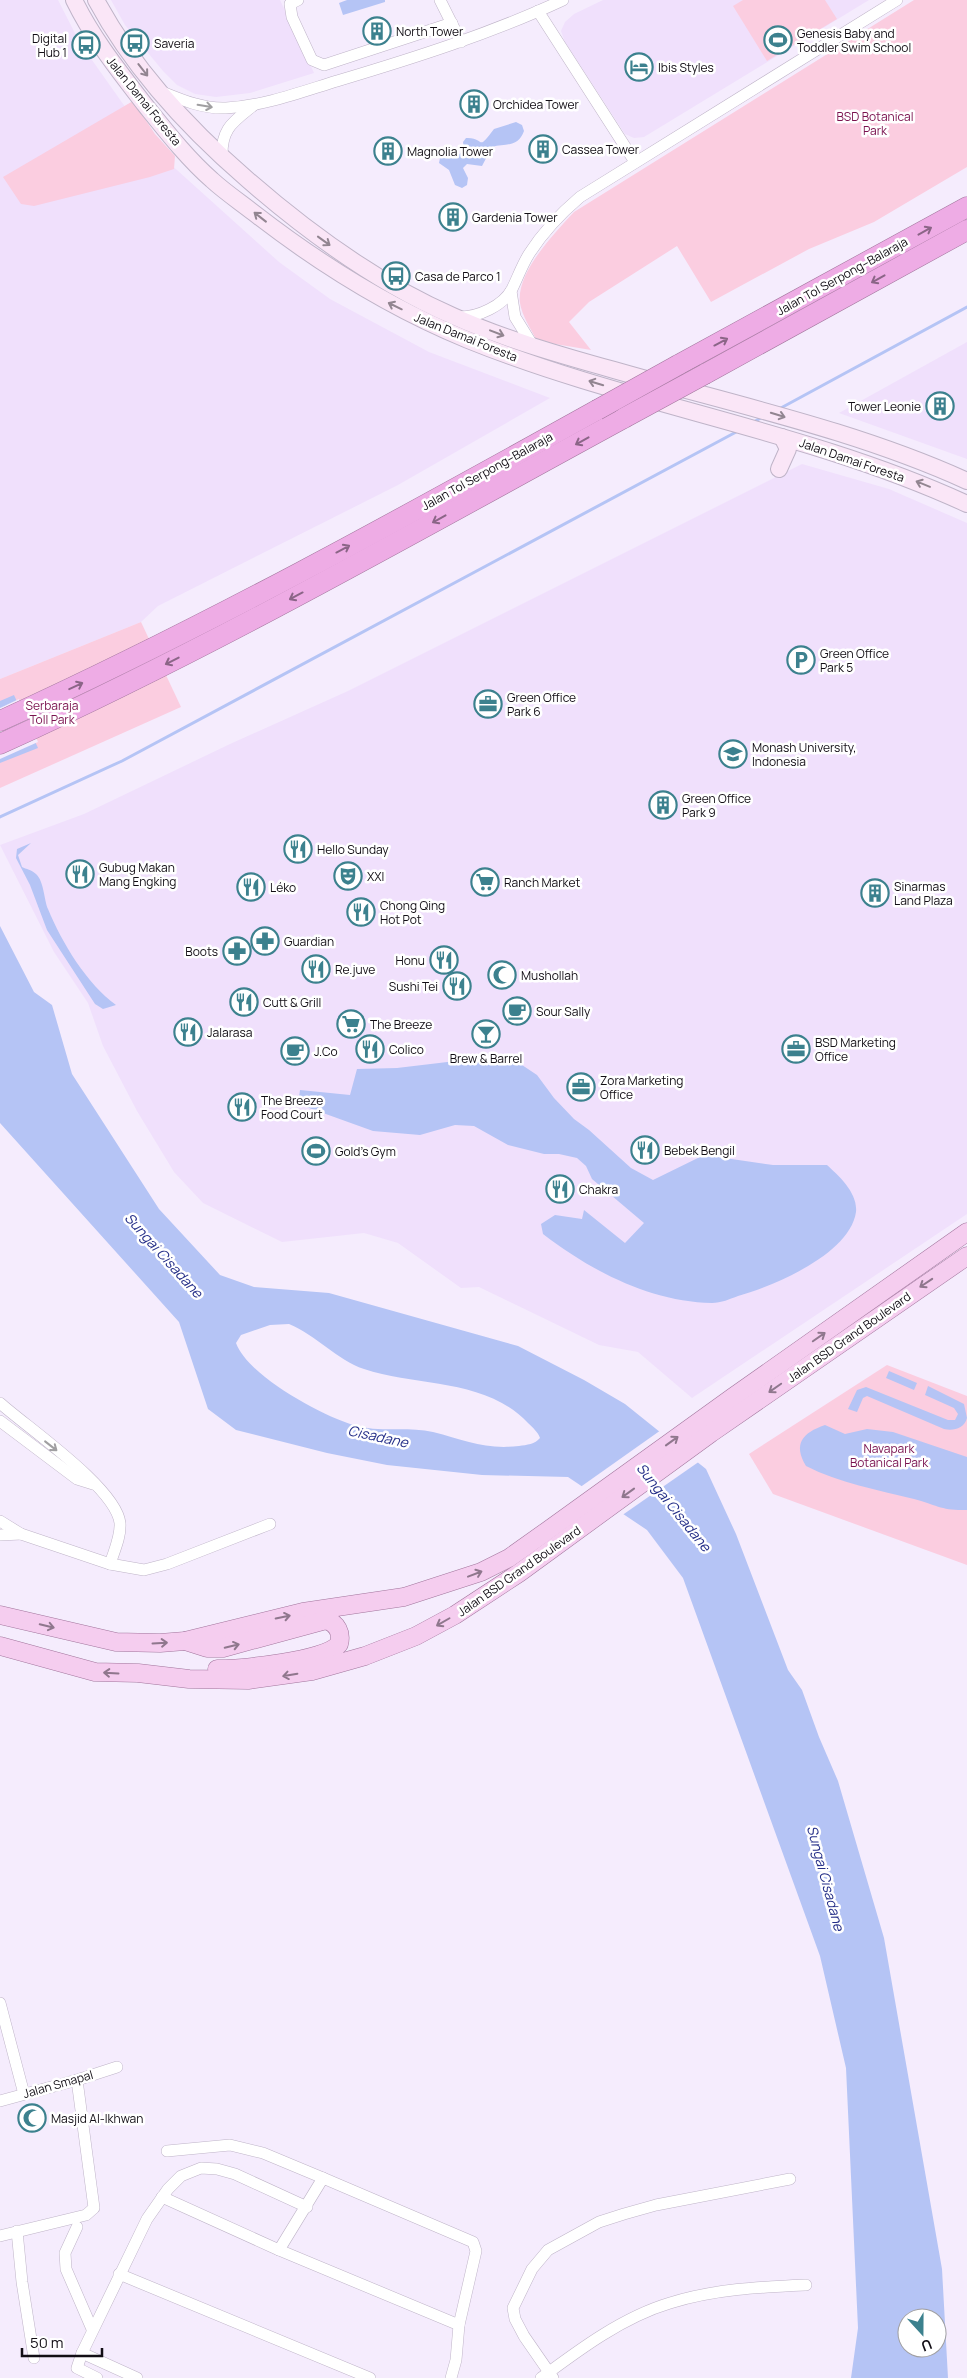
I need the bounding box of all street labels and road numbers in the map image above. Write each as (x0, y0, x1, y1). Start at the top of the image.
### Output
street label: Jalan Damai Foresta (103, 53, 185, 149)
street label: Jalan Tol Serpong–Balaraja (773, 233, 911, 319)
street label: Jalan Damai Foresta (412, 309, 520, 365)
street label: Jalan Tol Serpong–Balaraja (418, 428, 556, 514)
street label: Jalan Damai Foresta (797, 434, 907, 486)
street label: Jalan BSD Grand Boulevard (784, 1288, 914, 1386)
street label: Jalan BSD Grand Boulevard (454, 1522, 584, 1620)
street label: Jalan Smapal (21, 2066, 95, 2102)

